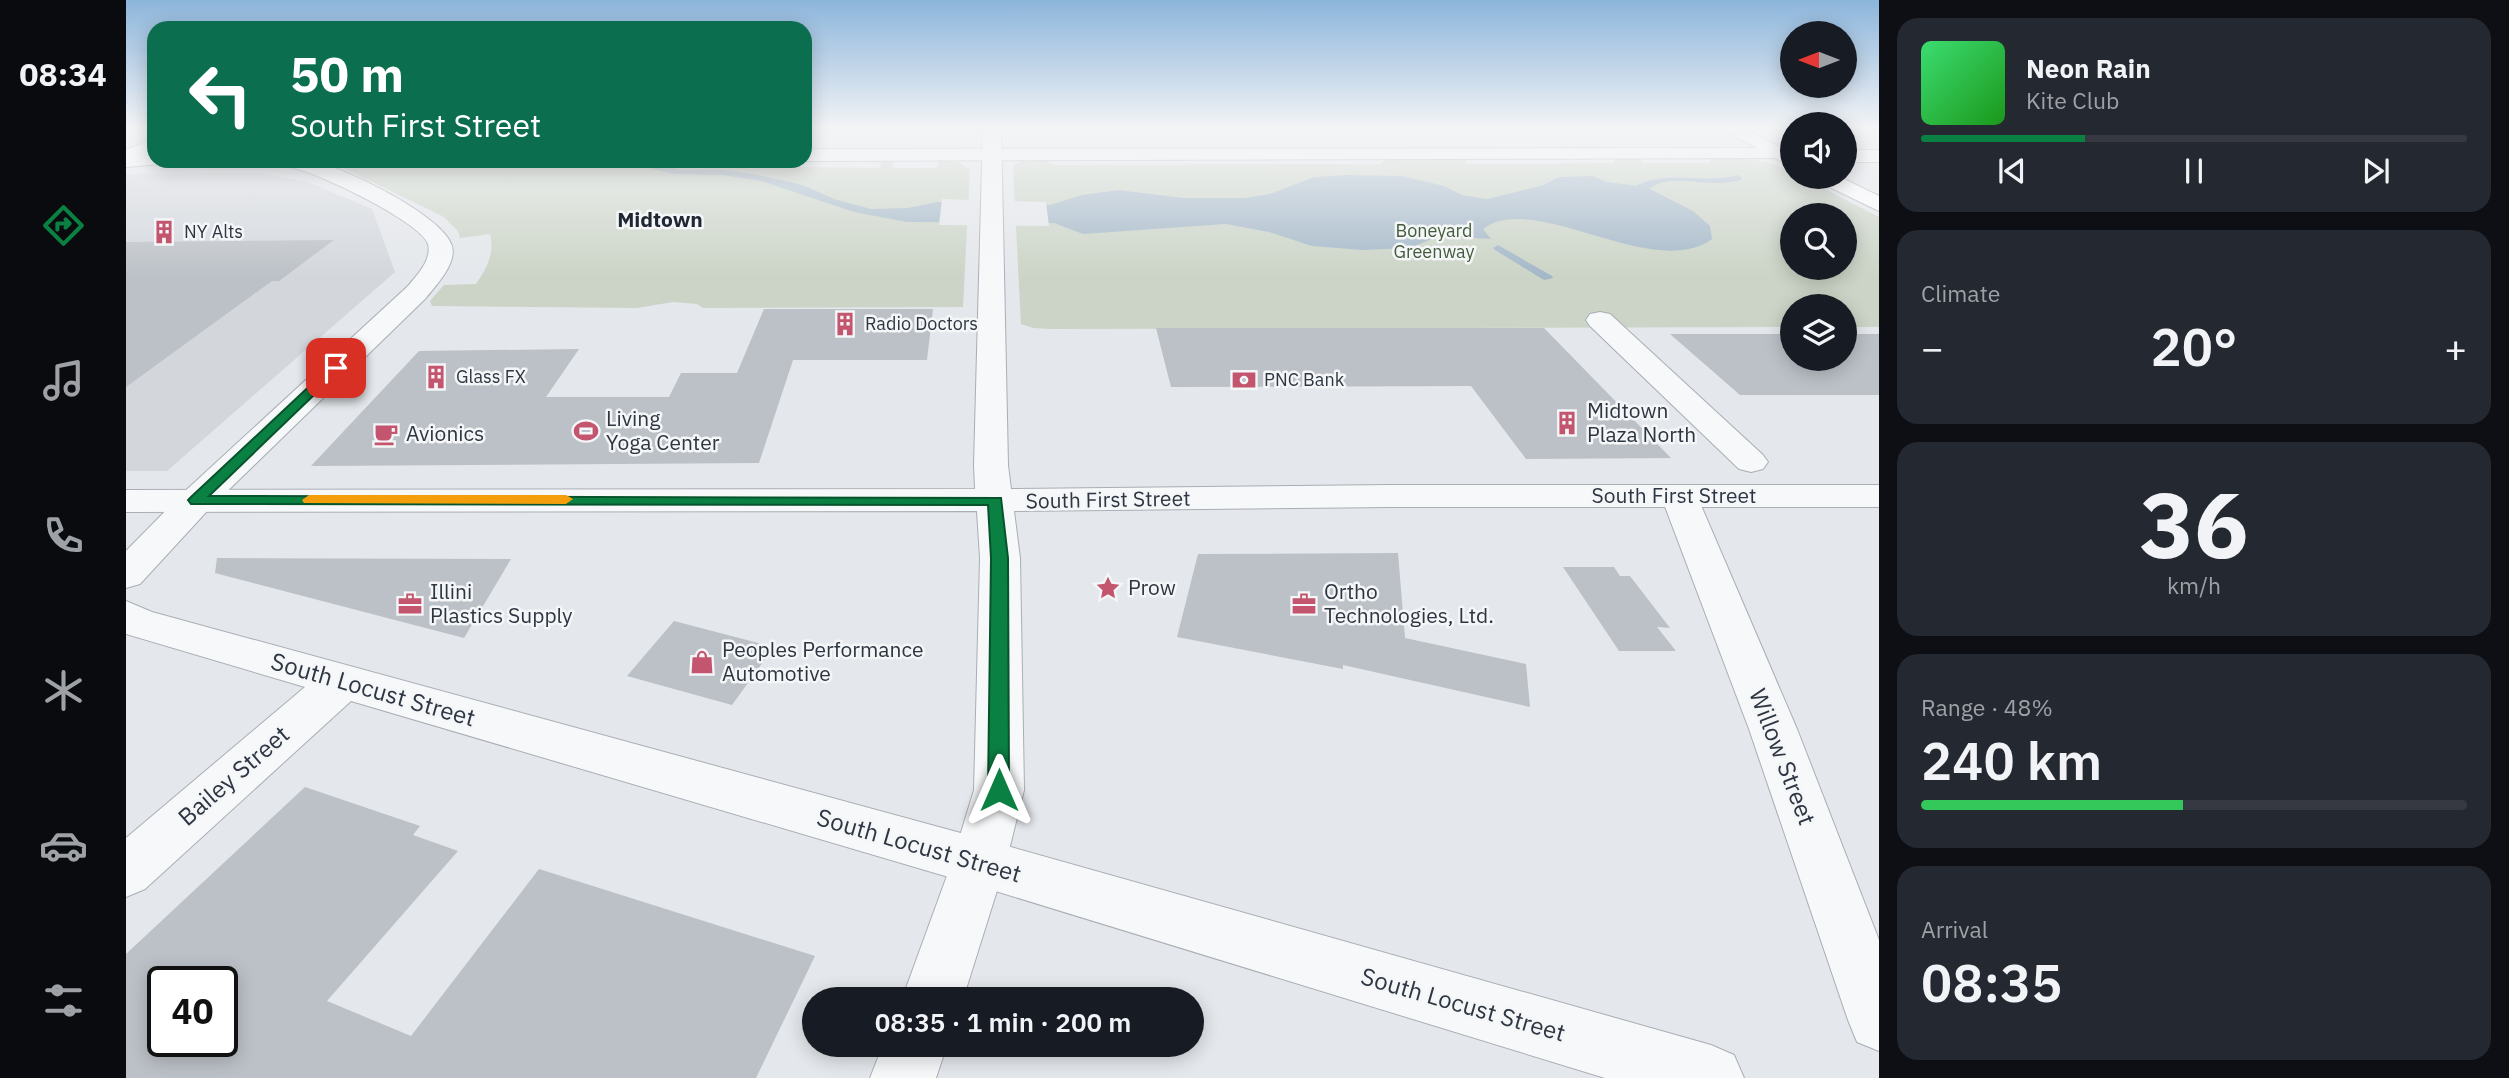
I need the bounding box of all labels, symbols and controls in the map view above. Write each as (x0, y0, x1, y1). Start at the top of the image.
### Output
north arrow (1780, 21, 1857, 98)
map controls (1780, 21, 1857, 371)
text: 50 m (290, 42, 404, 105)
icon: left (175, 49, 266, 140)
text: Neon Rain (2026, 51, 2151, 85)
text: 08:34 (19, 53, 107, 95)
text: Kite Club (2026, 85, 2119, 115)
text: South First Street (290, 104, 541, 146)
button: sound (1780, 112, 1857, 189)
icon: previous (1993, 152, 2031, 190)
icon: pause (2175, 152, 2213, 190)
icon: next (2357, 152, 2395, 190)
icon: directions (39, 201, 88, 250)
button: search (1780, 203, 1857, 280)
district label: Midtown (617, 205, 703, 233)
building icon: NY Alts (150, 218, 178, 246)
park label: Boneyard Greenway (1393, 219, 1475, 263)
place label: NY Alts (184, 220, 243, 243)
text: Climate (1921, 278, 2000, 308)
button: layers (1780, 294, 1857, 371)
building icon: Radio Doctors (831, 310, 859, 338)
place label: Radio Doctors (865, 312, 978, 335)
text: 20° (2151, 313, 2237, 380)
text: − (1921, 323, 1944, 372)
text: + (2444, 323, 2467, 372)
pin (306, 338, 366, 398)
icon: arrive (317, 349, 355, 387)
icon: music (39, 356, 88, 405)
building icon: Glass FX (422, 363, 450, 391)
place label: Glass FX (456, 365, 526, 388)
bank icon: PNC Bank (1230, 366, 1258, 394)
place label: PNC Bank (1264, 368, 1345, 391)
place label: Midtown Plaza North (1587, 396, 1696, 448)
place label: Living Yoga Center (606, 404, 720, 456)
building icon: Midtown Plaza North (1553, 409, 1581, 437)
sports icon: Living Yoga Center (572, 417, 600, 445)
place label: Avionics (406, 419, 484, 447)
cafe icon: Avionics (372, 420, 400, 448)
text: 36 (2139, 465, 2249, 583)
street label: South First Street (1592, 481, 1756, 509)
street label: South First Street (1025, 484, 1191, 514)
icon: phone (39, 511, 88, 560)
text: km/h (2167, 570, 2221, 600)
place label: Prow (1128, 573, 1176, 601)
place icon: Prow (1094, 574, 1122, 602)
place label: Illini Plastics Supply (430, 577, 573, 629)
place label: Ortho Technologies, Ltd. (1324, 577, 1494, 629)
office icon: Illini Plastics Supply (396, 590, 424, 618)
office icon: Ortho Technologies, Ltd. (1290, 590, 1318, 618)
place label: Peoples Performance Automotive (722, 635, 923, 687)
street label: South Locust Street (267, 645, 479, 734)
shop icon: Peoples Performance Automotive (688, 648, 716, 676)
icon: climate (39, 666, 88, 715)
street label: Willow Street (1742, 684, 1824, 829)
text: Range · 48% (1921, 692, 2053, 722)
street label: Bailey Street (171, 718, 296, 832)
text: 240 km (1921, 727, 2102, 794)
position arrow (962, 753, 1036, 827)
street label: South Locust Street (813, 801, 1025, 890)
icon: car (39, 821, 88, 870)
text: Arrival (1921, 914, 1988, 944)
text: 08:35 (1921, 949, 2062, 1016)
street label: South Locust Street (1357, 960, 1569, 1049)
speed limit sign: 40 (147, 966, 238, 1057)
icon: filters (39, 976, 88, 1025)
text: 08:35 · 1 min · 200 m (875, 1005, 1131, 1039)

